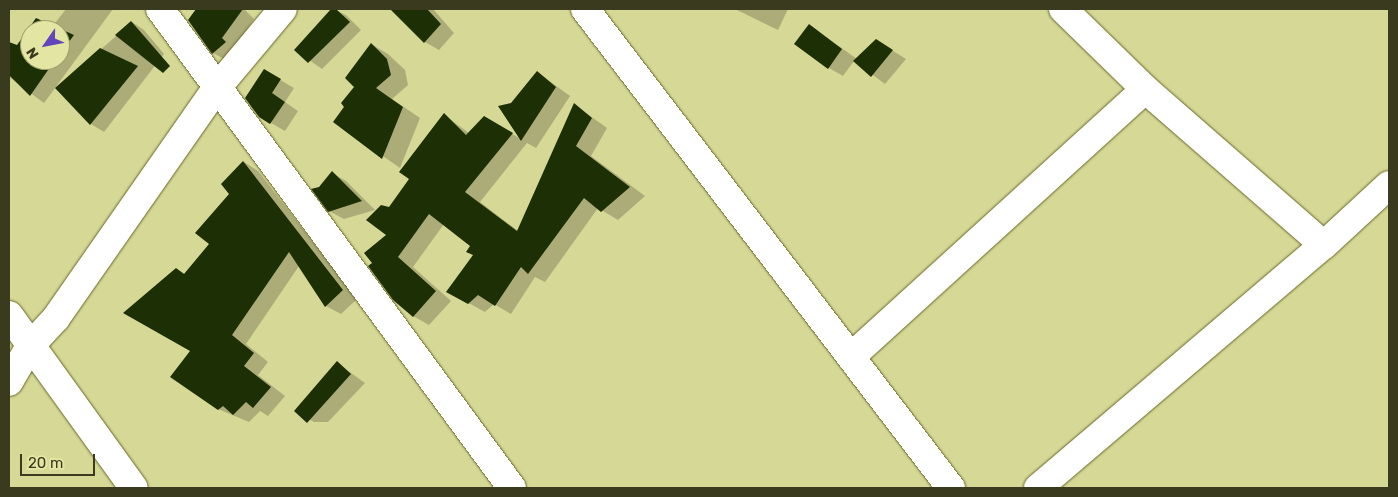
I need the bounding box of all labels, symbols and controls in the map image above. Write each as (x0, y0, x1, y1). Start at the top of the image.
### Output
north arrow (20, 20, 70, 70)
text: N (23, 44, 43, 62)
scale bar (22, 444, 98, 476)
text: 20 m (28, 454, 63, 472)

